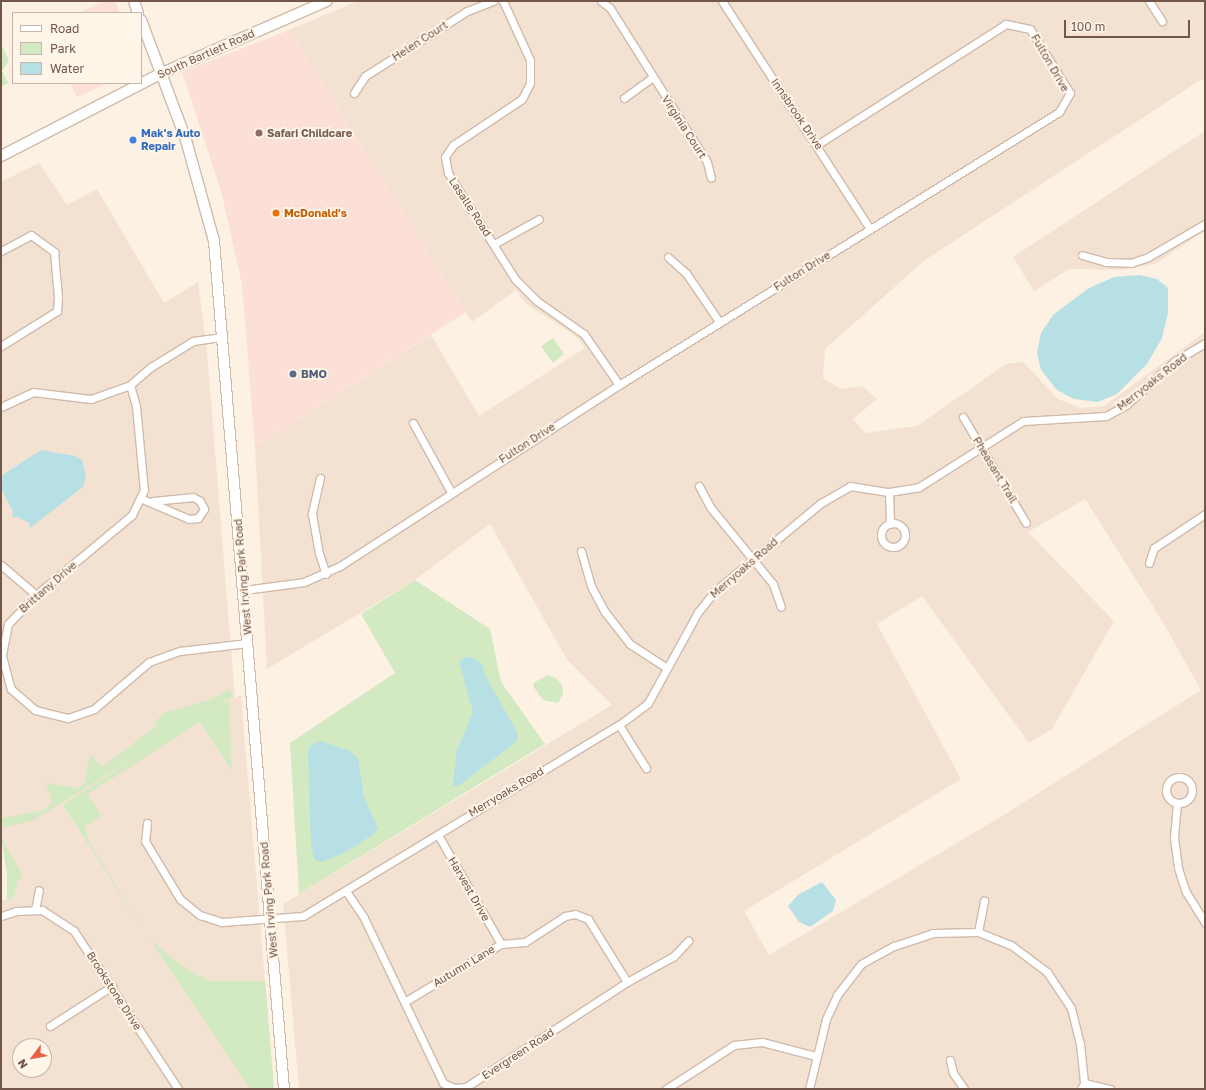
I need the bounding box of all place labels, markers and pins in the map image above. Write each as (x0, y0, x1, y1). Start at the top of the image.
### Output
place label: Safari Childcare (267, 126, 352, 140)
place label: Mak's Auto Repair (141, 127, 200, 153)
marker: Safari Childcare (254, 128, 264, 138)
marker: Mak's Auto Repair (128, 135, 138, 145)
place label: McDonald's (284, 206, 347, 220)
marker: McDonald's (271, 208, 281, 218)
place label: BMO (301, 367, 327, 381)
marker: BMO (288, 369, 298, 379)

